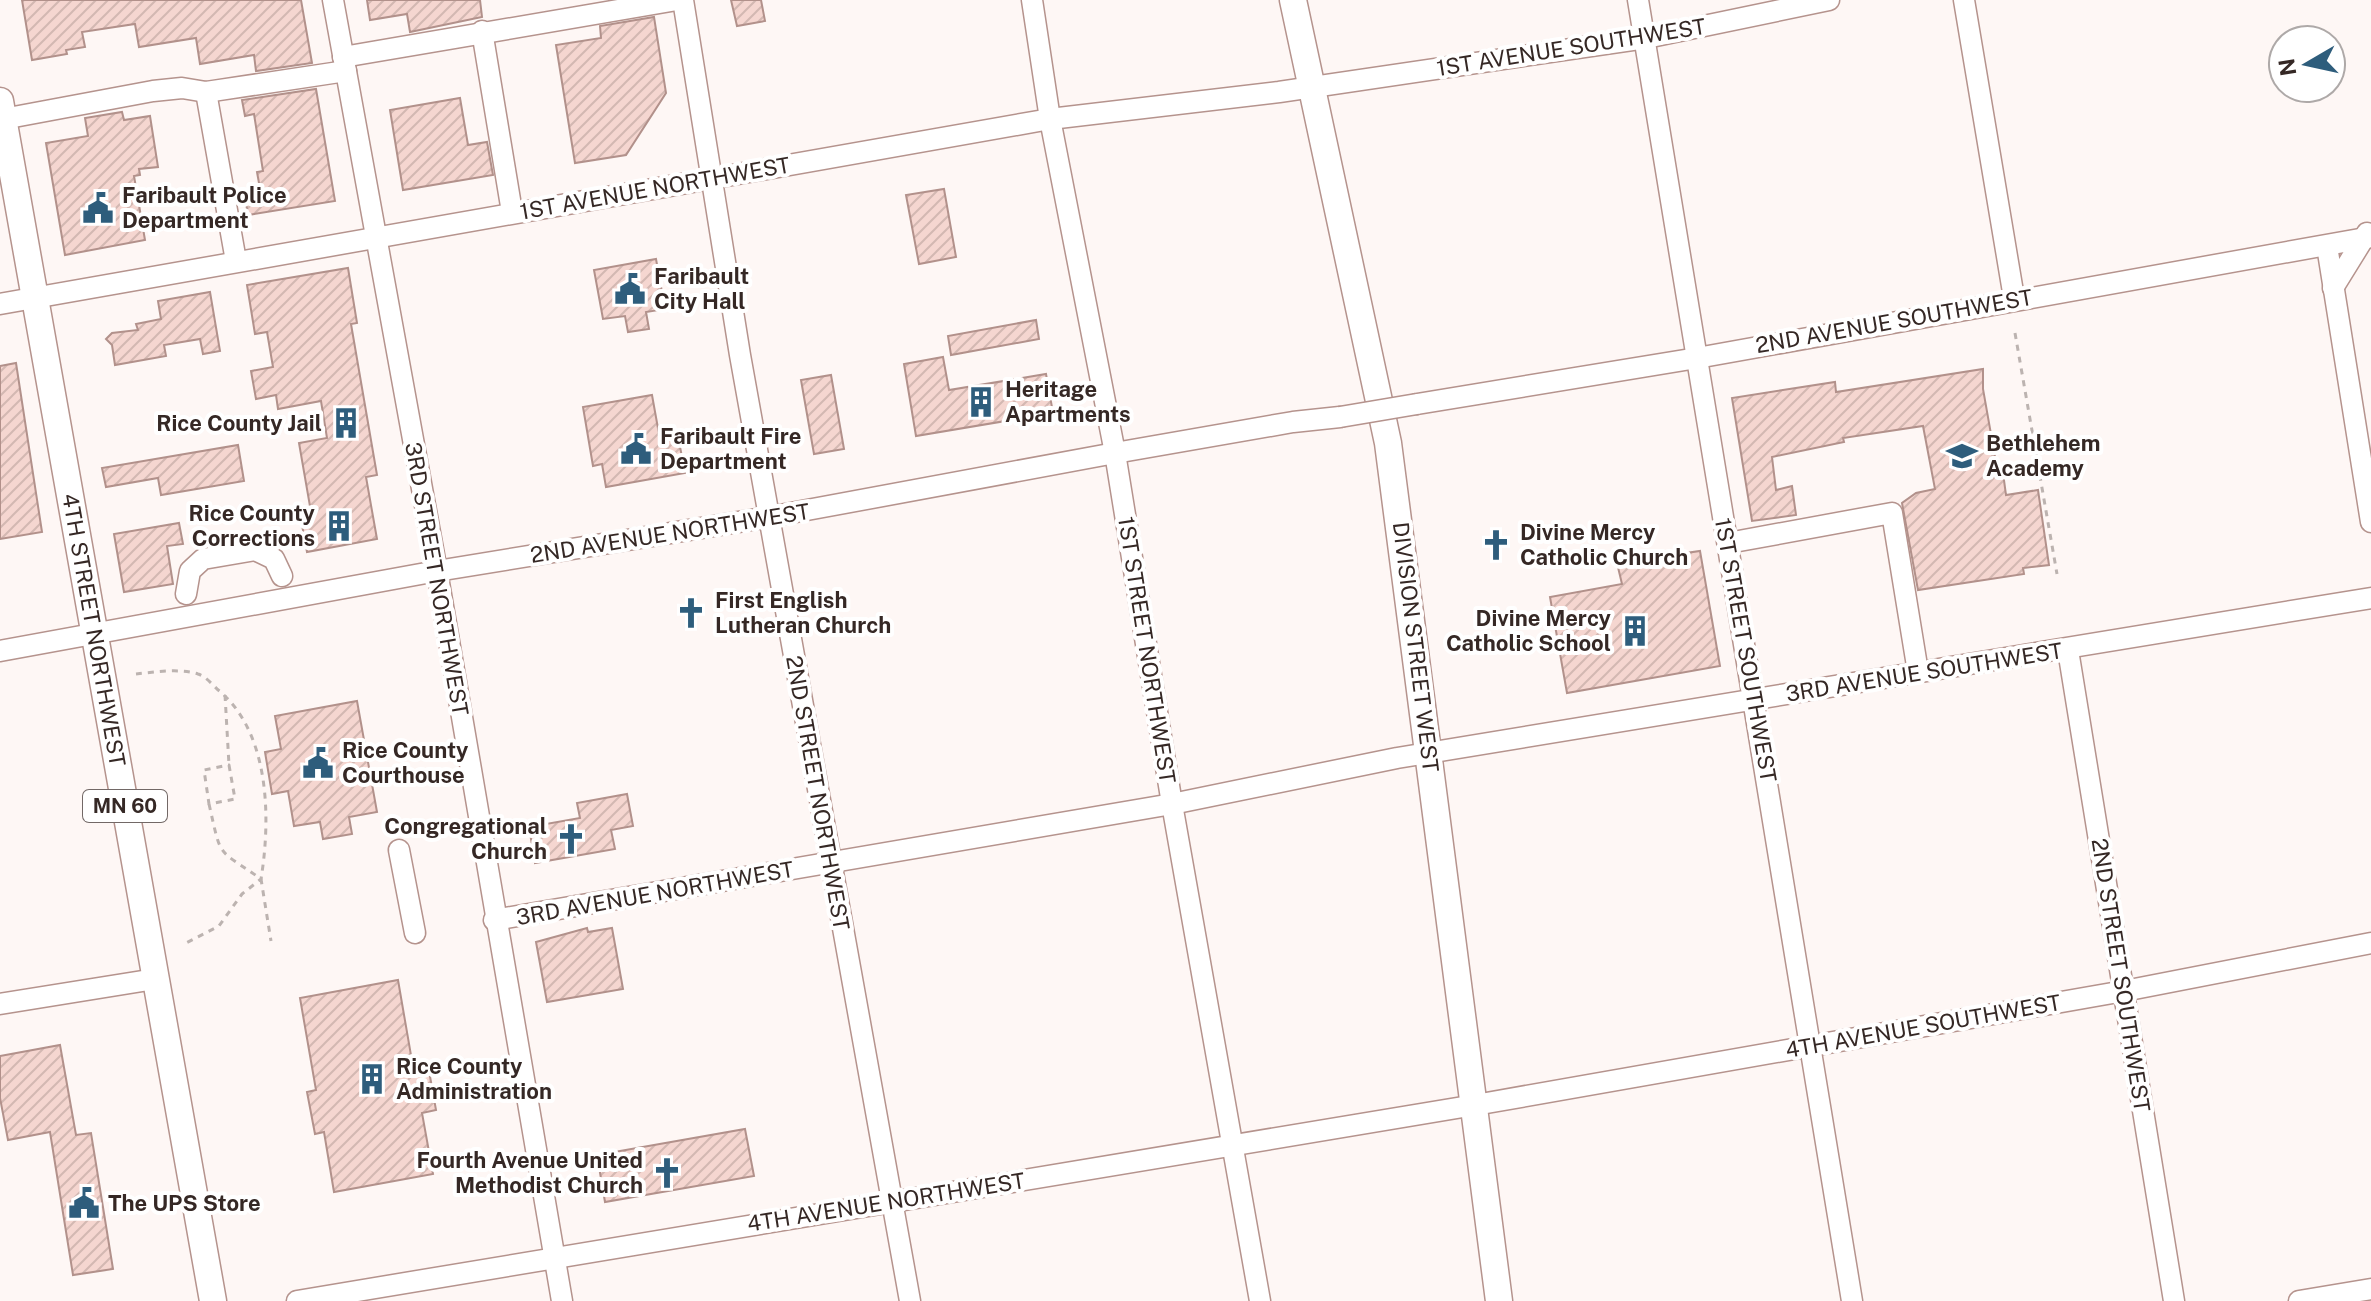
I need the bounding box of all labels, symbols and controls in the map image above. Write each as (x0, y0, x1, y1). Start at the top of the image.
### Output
street label: 1ST AVENUE SOUTHWEST (1435, 13, 1707, 81)
north arrow (2267, 24, 2347, 104)
text: N (2273, 57, 2301, 78)
street label: 1ST AVENUE NORTHWEST (518, 151, 792, 225)
place label: Faribault Police Department (122, 182, 287, 233)
public building icon: Faribault Police Department (81, 191, 115, 225)
place label: Faribault City Hall (654, 263, 749, 314)
public building icon: Faribault City Hall (613, 272, 647, 306)
street label: 2ND AVENUE SOUTHWEST (1754, 284, 2034, 358)
place label: Heritage Apartments (1005, 376, 1131, 427)
building icon: Heritage Apartments (964, 385, 998, 419)
building icon: Rice County Jail (329, 406, 363, 440)
place label: Rice County Jail (156, 410, 322, 436)
place label: Faribault Fire Department (660, 423, 801, 474)
place label: Bethlehem Academy (1986, 430, 2100, 481)
public building icon: Faribault Fire Department (619, 432, 653, 466)
school or university icon: Bethlehem Academy (1945, 439, 1979, 473)
street label: 3RD STREET NORTHWEST (400, 440, 474, 718)
street label: 4TH STREET NORTHWEST (57, 491, 131, 769)
street label: 2ND AVENUE NORTHWEST (529, 498, 811, 568)
place label: Rice County Corrections (189, 500, 316, 551)
building icon: Rice County Corrections (322, 509, 356, 543)
street label: 1ST STREET NORTHWEST (1113, 515, 1181, 785)
street label: 1ST STREET SOUTHWEST (1710, 516, 1782, 784)
place label: Divine Mercy Catholic Church (1520, 519, 1688, 570)
street label: DIVISION STREET WEST (1388, 521, 1444, 773)
church icon: Divine Mercy Catholic Church (1479, 528, 1513, 562)
place label: First English Lutheran Church (715, 587, 891, 638)
church icon: First English Lutheran Church (674, 596, 708, 630)
place label: Divine Mercy Catholic School (1446, 605, 1612, 656)
building icon: Divine Mercy Catholic School (1618, 614, 1652, 648)
street label: 3RD AVENUE SOUTHWEST (1784, 637, 2064, 707)
street label: 2ND STREET NORTHWEST (781, 654, 855, 932)
place label: Rice County Courthouse (342, 737, 469, 788)
public building icon: Rice County Courthouse (301, 746, 335, 780)
road number: MN 60 (83, 790, 167, 822)
place label: Congregational Church (384, 813, 547, 864)
church icon: Congregational Church (554, 822, 588, 856)
street label: 2ND STREET SOUTHWEST (2087, 836, 2155, 1114)
street label: 3RD AVENUE NORTHWEST (514, 856, 796, 930)
street label: 4TH AVENUE SOUTHWEST (1783, 989, 2063, 1063)
place label: Rice County Administration (396, 1053, 552, 1104)
building icon: Rice County Administration (355, 1062, 389, 1096)
place label: Fourth Avenue United Methodist Church (416, 1147, 643, 1198)
church icon: Fourth Avenue United Methodist Church (650, 1156, 684, 1190)
street label: 4TH AVENUE NORTHWEST (745, 1167, 1027, 1237)
public building icon: The UPS Store (67, 1186, 101, 1220)
place label: The UPS Store (108, 1190, 261, 1216)

